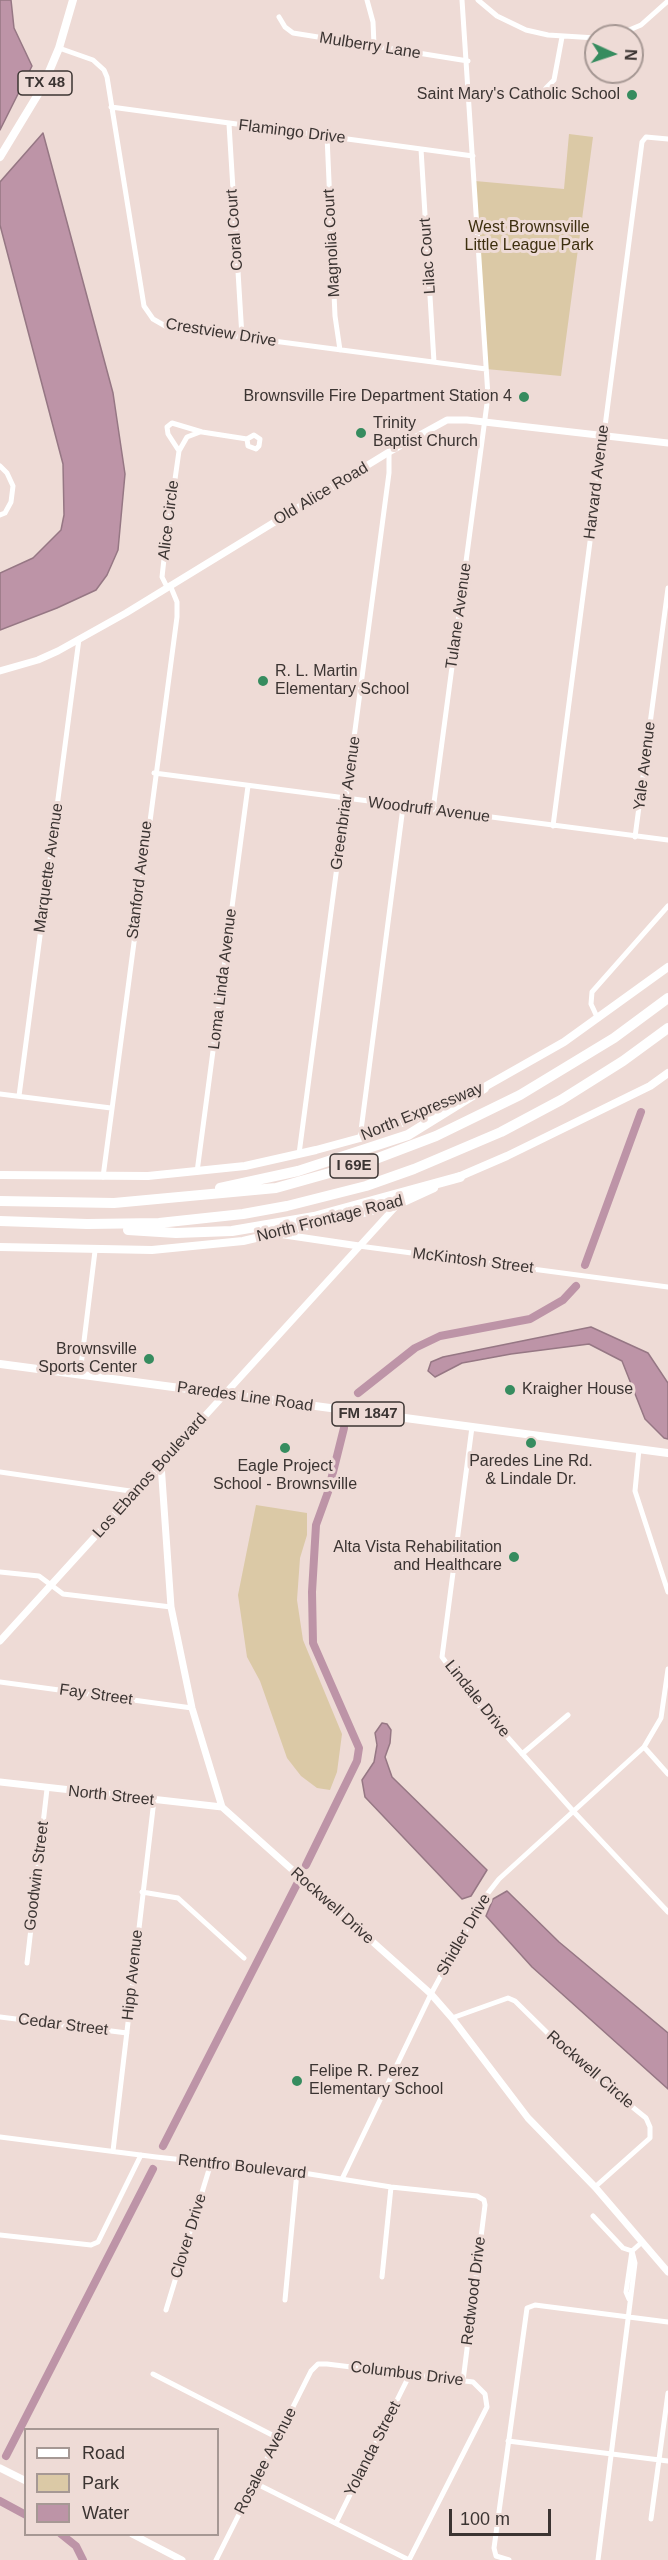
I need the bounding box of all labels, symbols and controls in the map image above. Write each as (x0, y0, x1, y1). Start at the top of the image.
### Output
north arrow (584, 24, 644, 84)
street label: Mulberry Lane (318, 29, 422, 63)
text: N (622, 49, 639, 61)
road number: TX 48 (18, 71, 72, 95)
place label: Saint Mary's Catholic School (417, 85, 620, 105)
marker: Saint Mary's Catholic School (625, 88, 639, 102)
street label: Flamingo Drive (237, 116, 347, 148)
street label: Magnolia Court (320, 188, 344, 298)
street label: Coral Court (223, 189, 247, 271)
street label: Lilac Court (416, 217, 440, 295)
park label: West Brownsville Little League Park (465, 218, 593, 256)
street label: Crestview Drive (164, 315, 278, 351)
place label: Brownsville Fire Department Station 4 (243, 387, 512, 407)
marker: Brownsville Fire Department Station 4 (517, 390, 531, 404)
place label: Trinity Baptist Church (373, 414, 478, 452)
street label: Harvard Avenue (580, 424, 614, 540)
marker: Trinity Baptist Church (354, 426, 368, 440)
street label: Old Alice Road (270, 458, 372, 530)
street label: Alice Circle (155, 479, 183, 561)
street label: Tulane Avenue (442, 562, 476, 670)
place label: R. L. Martin Elementary School (275, 662, 409, 700)
marker: R. L. Martin Elementary School (256, 674, 270, 688)
street label: Yale Avenue (630, 721, 660, 811)
street label: Greenbriar Avenue (327, 735, 365, 871)
street label: Woodruff Avenue (367, 793, 491, 827)
street label: Marquette Avenue (30, 802, 68, 934)
street label: Stanford Avenue (123, 820, 157, 940)
street label: Loma Linda Avenue (205, 907, 241, 1051)
street label: North Expressway (358, 1079, 486, 1145)
road number: I 69E (330, 1154, 378, 1178)
street label: North Frontage Road (255, 1192, 405, 1246)
street label: McKintosh Street (411, 1244, 535, 1278)
place label: Brownsville Sports Center (38, 1340, 137, 1378)
marker: Brownsville Sports Center (142, 1352, 156, 1366)
street label: Paredes Line Road (176, 1378, 314, 1416)
place label: Kraigher House (522, 1380, 633, 1400)
marker: Kraigher House (503, 1383, 517, 1397)
road number: FM 1847 (332, 1402, 404, 1426)
street label: Los Ebanos Boulevard (89, 1410, 211, 1542)
marker: Paredes Line Rd. & Lindale Dr. (524, 1436, 538, 1450)
marker: Eagle Project School - Brownsville (278, 1441, 292, 1455)
place label: Paredes Line Rd. & Lindale Dr. (469, 1452, 593, 1490)
place label: Eagle Project School - Brownsville (213, 1457, 357, 1495)
place label: Alta Vista Rehabilitation and Healthcare (333, 1538, 502, 1576)
marker: Alta Vista Rehabilitation and Healthcare (507, 1550, 521, 1564)
street label: Lindale Drive (440, 1657, 514, 1741)
street label: Fay Street (58, 1680, 134, 1710)
street label: North Street (67, 1782, 155, 1810)
street label: Goodwin Street (21, 1820, 53, 1932)
street label: Rockwell Drive (286, 1863, 378, 1949)
street label: Shidler Drive (433, 1891, 495, 1979)
street label: Hipp Avenue (119, 1929, 147, 2021)
street label: Cedar Street (17, 2010, 109, 2040)
street label: Rockwell Circle (542, 2027, 638, 2113)
place label: Felipe R. Perez Elementary School (309, 2062, 443, 2100)
marker: Felipe R. Perez Elementary School (290, 2074, 304, 2088)
street label: Rentfro Boulevard (177, 2151, 307, 2183)
street label: Clover Drive (167, 2191, 211, 2281)
street label: Redwood Drive (458, 2236, 490, 2346)
street label: Columbus Drive (349, 2358, 465, 2390)
street label: Yolanda Street (341, 2398, 405, 2500)
street label: Rosalee Avenue (231, 2404, 301, 2518)
legend (24, 2428, 219, 2536)
text: Road (82, 2443, 125, 2463)
text: Park (82, 2473, 119, 2493)
scale bar (452, 2497, 554, 2535)
text: Water (82, 2503, 129, 2523)
text: 100 m (460, 2509, 510, 2529)

